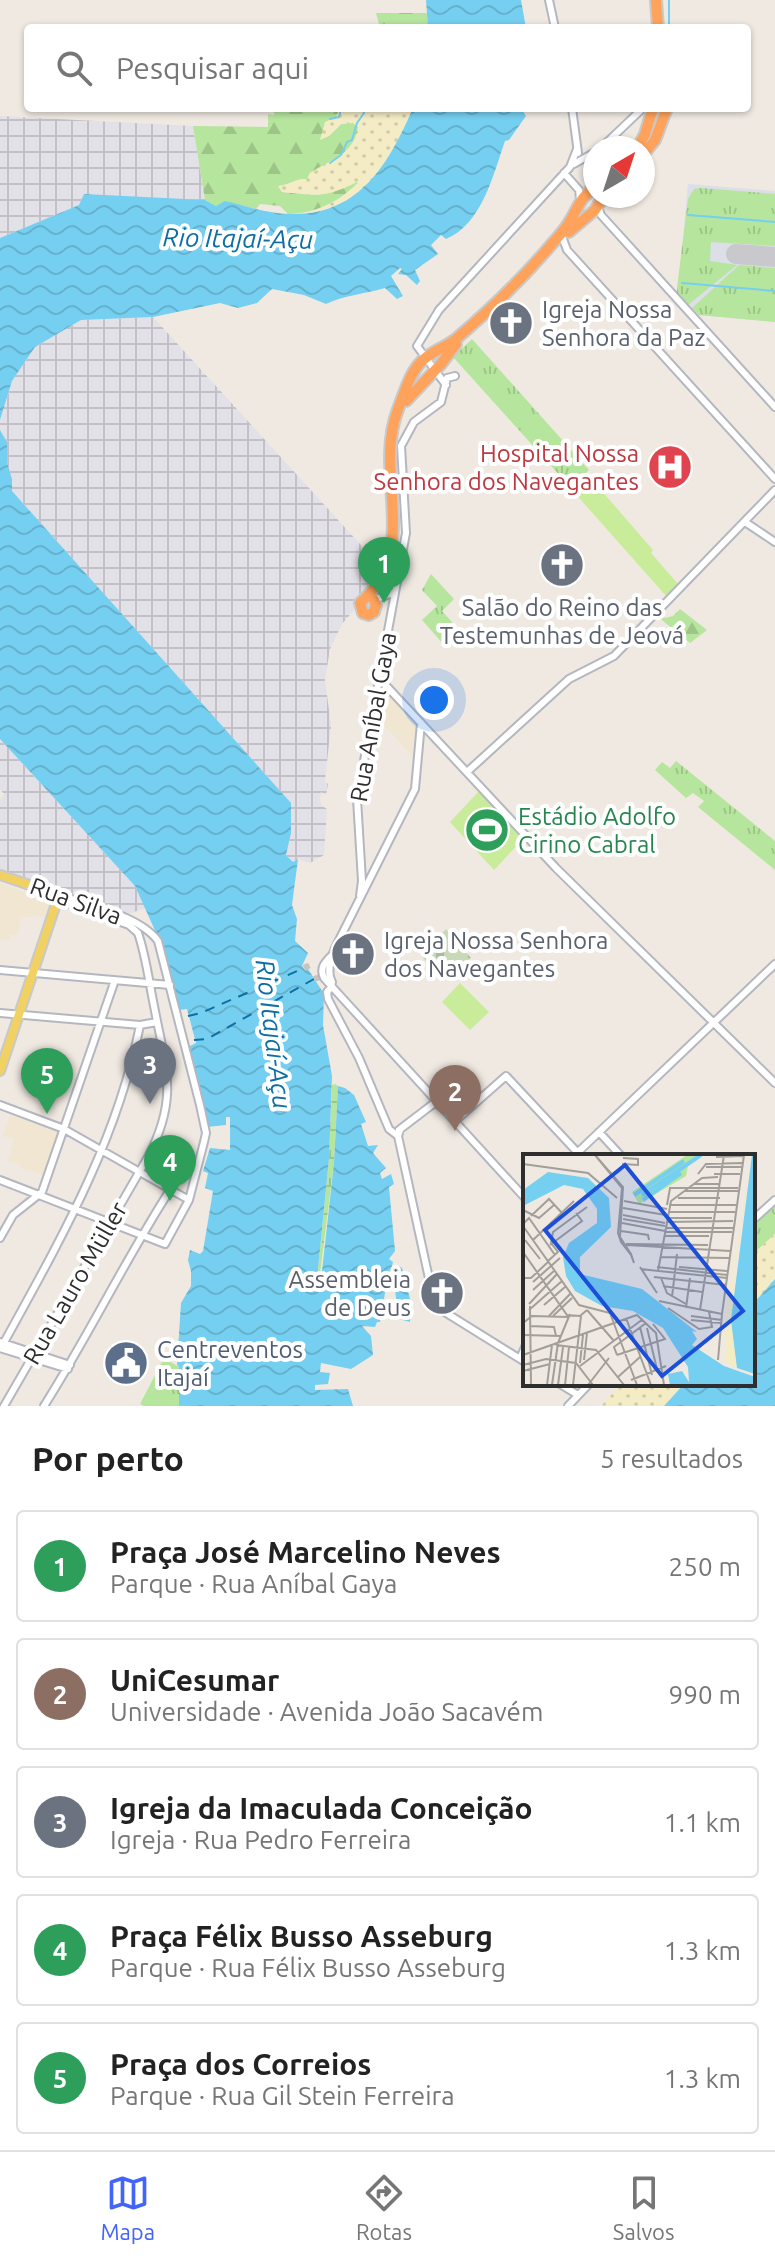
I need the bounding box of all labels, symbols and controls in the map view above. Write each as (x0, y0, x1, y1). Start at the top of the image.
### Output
search box (24, 24, 751, 112)
icon: search (52, 46, 96, 90)
text: Pesquisar aqui (116, 51, 309, 85)
north arrow (583, 136, 655, 208)
water label: Rio Itajaí-Açu (162, 222, 314, 254)
place label: Igreja Nossa Senhora da Paz (542, 296, 706, 351)
church icon: Igreja Nossa Senhora da Paz (487, 299, 535, 347)
place label: Hospital Nossa Senhora dos Navegantes (374, 440, 639, 495)
hospital icon: Hospital Nossa Senhora dos Navegantes (646, 443, 694, 491)
pin: 1 (358, 537, 410, 603)
church icon: Salão do Reino das Testemunhas de Jeová (538, 541, 586, 589)
place label: Salão do Reino das Testemunhas de Jeová (440, 594, 684, 649)
street label: Rua Aníbal Gaya (345, 630, 401, 804)
your location (414, 680, 454, 720)
place label: Estádio Adolfo Cirino Cabral (518, 803, 676, 858)
sports icon: Estádio Adolfo Cirino Cabral (463, 806, 511, 854)
street label: Rua Silva (27, 872, 125, 930)
place label: Igreja Nossa Senhora dos Navegantes (384, 927, 608, 982)
church icon: Igreja Nossa Senhora dos Navegantes (329, 930, 377, 978)
water label: Rio Itajaí-Açu (250, 957, 298, 1111)
pin: 3 (124, 1038, 176, 1104)
pin: 5 (21, 1048, 73, 1114)
pin: 2 (429, 1065, 481, 1131)
pin: 4 (144, 1135, 196, 1201)
inset map (523, 1154, 755, 1386)
street label: Rua Lauro Müller (18, 1197, 132, 1369)
place label: Assembleia de Deus (289, 1266, 411, 1321)
church icon: Assembleia de Deus (418, 1269, 466, 1317)
place label: Centreventos Itajaí (157, 1336, 303, 1391)
public building icon: Centreventos Itajaí (102, 1339, 150, 1387)
text: Por perto (32, 1439, 184, 1477)
text: 5 resultados (600, 1444, 743, 1473)
text: Praça José Marcelino Neves (110, 1535, 501, 1569)
text: 1 (53, 1552, 67, 1581)
text: 250 m (669, 1552, 741, 1581)
text: Parque · Rua Aníbal Gaya (110, 1569, 397, 1598)
text: UniCesumar (110, 1663, 279, 1697)
text: 2 (53, 1680, 67, 1709)
text: 990 m (669, 1680, 741, 1709)
text: Universidade · Avenida João Sacavém (110, 1697, 543, 1726)
text: Igreja da Imaculada Conceição (110, 1791, 533, 1825)
text: 3 (53, 1808, 67, 1837)
text: 1.1 km (664, 1808, 741, 1837)
text: Igreja · Rua Pedro Ferreira (110, 1825, 411, 1854)
text: Praça Félix Busso Asseburg (110, 1919, 493, 1953)
text: 4 (53, 1936, 67, 1965)
text: 1.3 km (664, 1936, 741, 1965)
text: Parque · Rua Félix Busso Asseburg (110, 1953, 506, 1982)
text: Praça dos Correios (110, 2047, 371, 2081)
text: 5 (53, 2064, 67, 2093)
text: 1.3 km (664, 2064, 741, 2093)
text: Parque · Rua Gil Stein Ferreira (110, 2081, 455, 2110)
tab: Mapa (100, 2171, 155, 2244)
tab: Rotas (356, 2171, 412, 2244)
tab: Salvos (613, 2171, 675, 2244)

